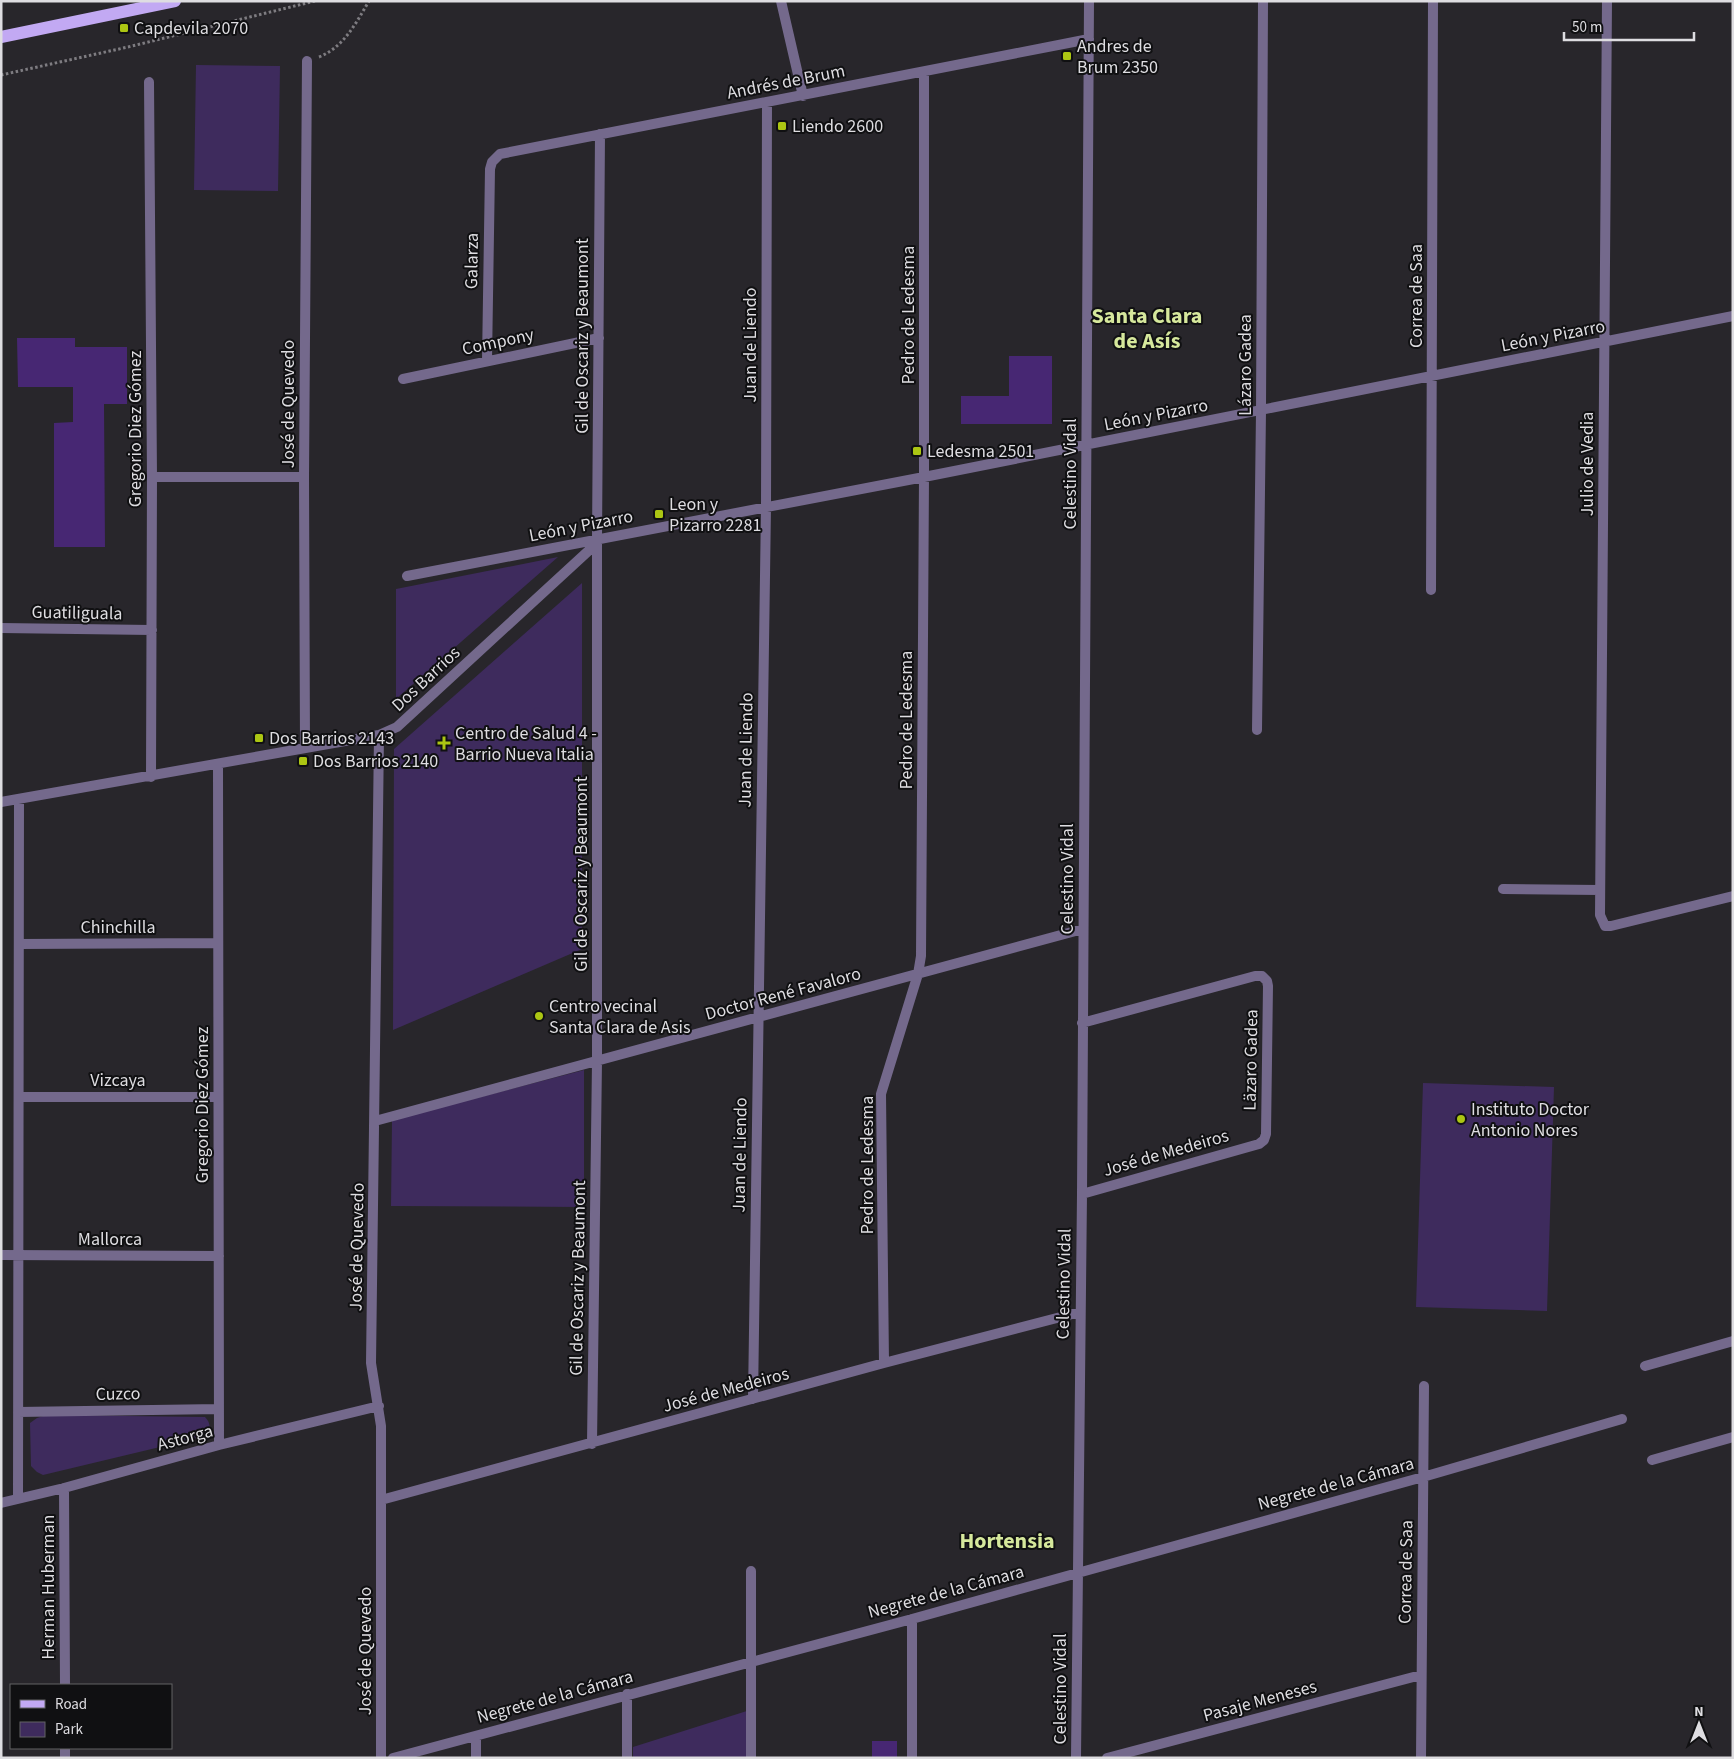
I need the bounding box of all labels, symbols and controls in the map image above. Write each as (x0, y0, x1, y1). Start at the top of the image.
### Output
scale bar (1564, 10, 1694, 42)
place label: Capdevila 2070 (134, 16, 248, 41)
text: 50 m (1572, 17, 1602, 38)
marker: Capdevila 2070 (118, 22, 130, 34)
place label: Andres de Brum 2350 (1077, 34, 1158, 80)
marker: Andres de Brum 2350 (1061, 50, 1073, 62)
street label: Andrés de Brum (725, 58, 847, 106)
place label: Liendo 2600 (792, 114, 883, 139)
marker: Liendo 2600 (776, 120, 788, 132)
street label: Galarza (459, 233, 485, 289)
street label: Gil de Oscariz y Beaumont (570, 238, 595, 434)
street label: Correa de Saa (1404, 244, 1429, 348)
street label: Pedro de Ledesma (896, 246, 921, 384)
street label: Juan de Liendo (738, 287, 763, 403)
district label: Santa Clara de Asís (1092, 300, 1202, 357)
street label: Lázaro Gadea (1233, 314, 1258, 416)
street label: León y Pizarro (1499, 314, 1607, 358)
street label: Compony (460, 322, 537, 362)
street label: José de Quevedo (276, 340, 301, 468)
street label: Gregorio Diez Gómez (123, 350, 148, 507)
street label: León y Pizarro (1102, 393, 1210, 437)
street label: Julio de Vedia (1575, 412, 1600, 516)
street label: Celestino Vidal (1058, 419, 1083, 529)
place label: Ledesma 2501 (927, 439, 1034, 464)
marker: Ledesma 2501 (911, 445, 923, 457)
place label: Leon y Pizarro 2281 (669, 492, 761, 538)
street label: León y Pizarro (527, 504, 635, 548)
marker: Leon y Pizarro 2281 (653, 508, 665, 520)
street label: Guatiliguala (31, 600, 123, 626)
street label: Dos Barrios (386, 641, 466, 717)
street label: Pedro de Ledesma (894, 651, 919, 789)
street label: Juan de Liendo (732, 692, 760, 808)
place label: Centro de Salud 4 - Barrio Nueva Italia (455, 721, 597, 767)
place label: Dos Barrios 2143 (269, 726, 394, 751)
marker: Dos Barrios 2143 (253, 732, 265, 744)
marker: Centro de Salud 4 - Barrio Nueva Italia (437, 736, 451, 750)
place label: Dos Barrios 2140 (313, 749, 438, 774)
marker: Dos Barrios 2140 (297, 755, 309, 767)
street label: Gil de Oscariz y Beaumont (569, 776, 594, 972)
street label: Celestino Vidal (1055, 824, 1080, 934)
street label: Chinchilla (80, 915, 156, 940)
street label: Doctor René Favaloro (702, 961, 864, 1027)
place label: Centro vecinal Santa Clara de Asis (549, 994, 691, 1040)
street label: Läzaro Gadea (1238, 1009, 1264, 1111)
marker: Centro vecinal Santa Clara de Asis (533, 1010, 545, 1022)
street label: Gregorio Diez Gómez (190, 1026, 215, 1183)
street label: Vizcaya (90, 1068, 146, 1093)
street label: Pedro de Ledesma (855, 1096, 880, 1234)
street label: Juan de Liendo (726, 1097, 754, 1213)
place label: Instituto Doctor Antonio Nores (1471, 1097, 1590, 1143)
marker: Instituto Doctor Antonio Nores (1455, 1113, 1467, 1125)
street label: José de Medeiros (1100, 1123, 1232, 1183)
street label: Gil de Oscariz y Beaumont (564, 1180, 592, 1376)
street label: José de Quevedo (343, 1182, 371, 1312)
street label: Mallorca (78, 1227, 142, 1252)
street label: Celestino Vidal (1051, 1228, 1077, 1340)
street label: José de Medeiros (660, 1361, 792, 1419)
street label: Cuzco (95, 1381, 141, 1407)
street label: Astorga (154, 1419, 216, 1457)
street label: Negrete de la Cámara (1255, 1451, 1417, 1517)
street label: Herman Huberman (36, 1515, 61, 1659)
street label: Correa de Saa (1393, 1520, 1419, 1624)
district label: Hortensia (959, 1525, 1055, 1557)
street label: Negrete de la Cámara (865, 1559, 1027, 1625)
street label: José de Quevedo (353, 1587, 378, 1715)
street label: Celestino Vidal (1048, 1634, 1073, 1744)
street label: Negrete de la Cámara (474, 1664, 636, 1730)
street label: Pasaje Meneses (1200, 1674, 1320, 1728)
legend (10, 1684, 172, 1749)
text: Road (55, 1694, 87, 1715)
north arrow (1674, 1699, 1724, 1749)
text: N (1694, 1702, 1704, 1722)
text: Park (55, 1719, 84, 1740)

